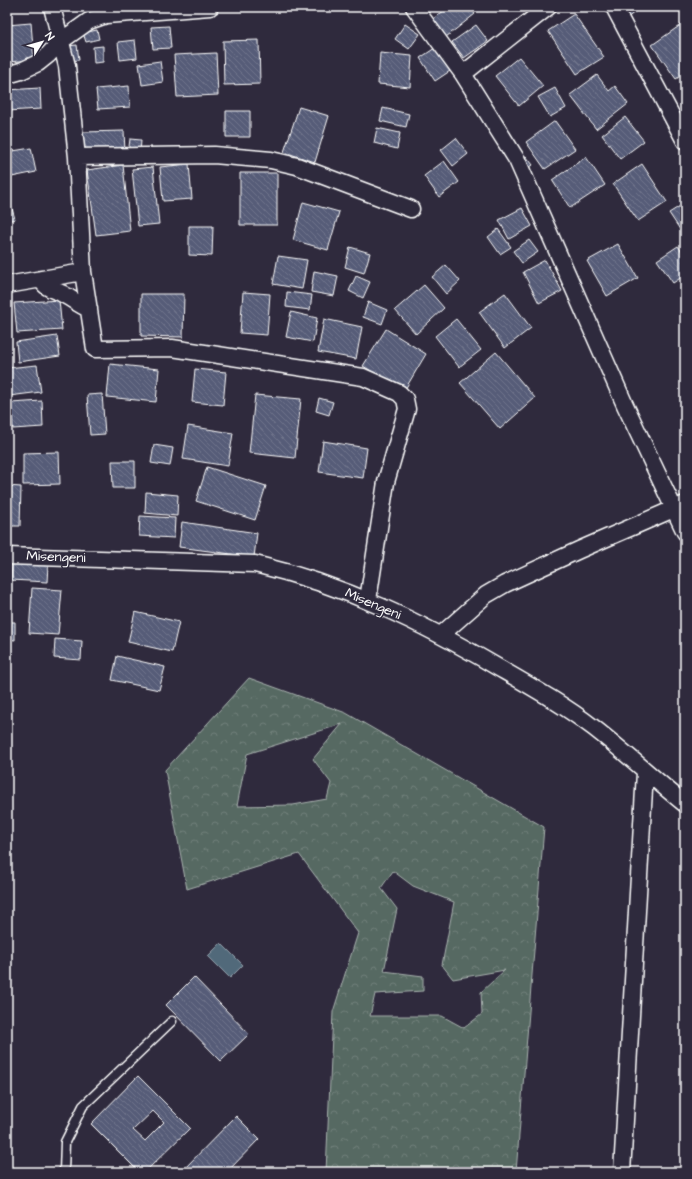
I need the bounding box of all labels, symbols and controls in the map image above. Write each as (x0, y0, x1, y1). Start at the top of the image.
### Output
north arrow (22, 22, 62, 62)
text: N (42, 29, 58, 44)
street label: Misengeni (26, 546, 86, 568)
street label: Misengeni (342, 583, 404, 625)

